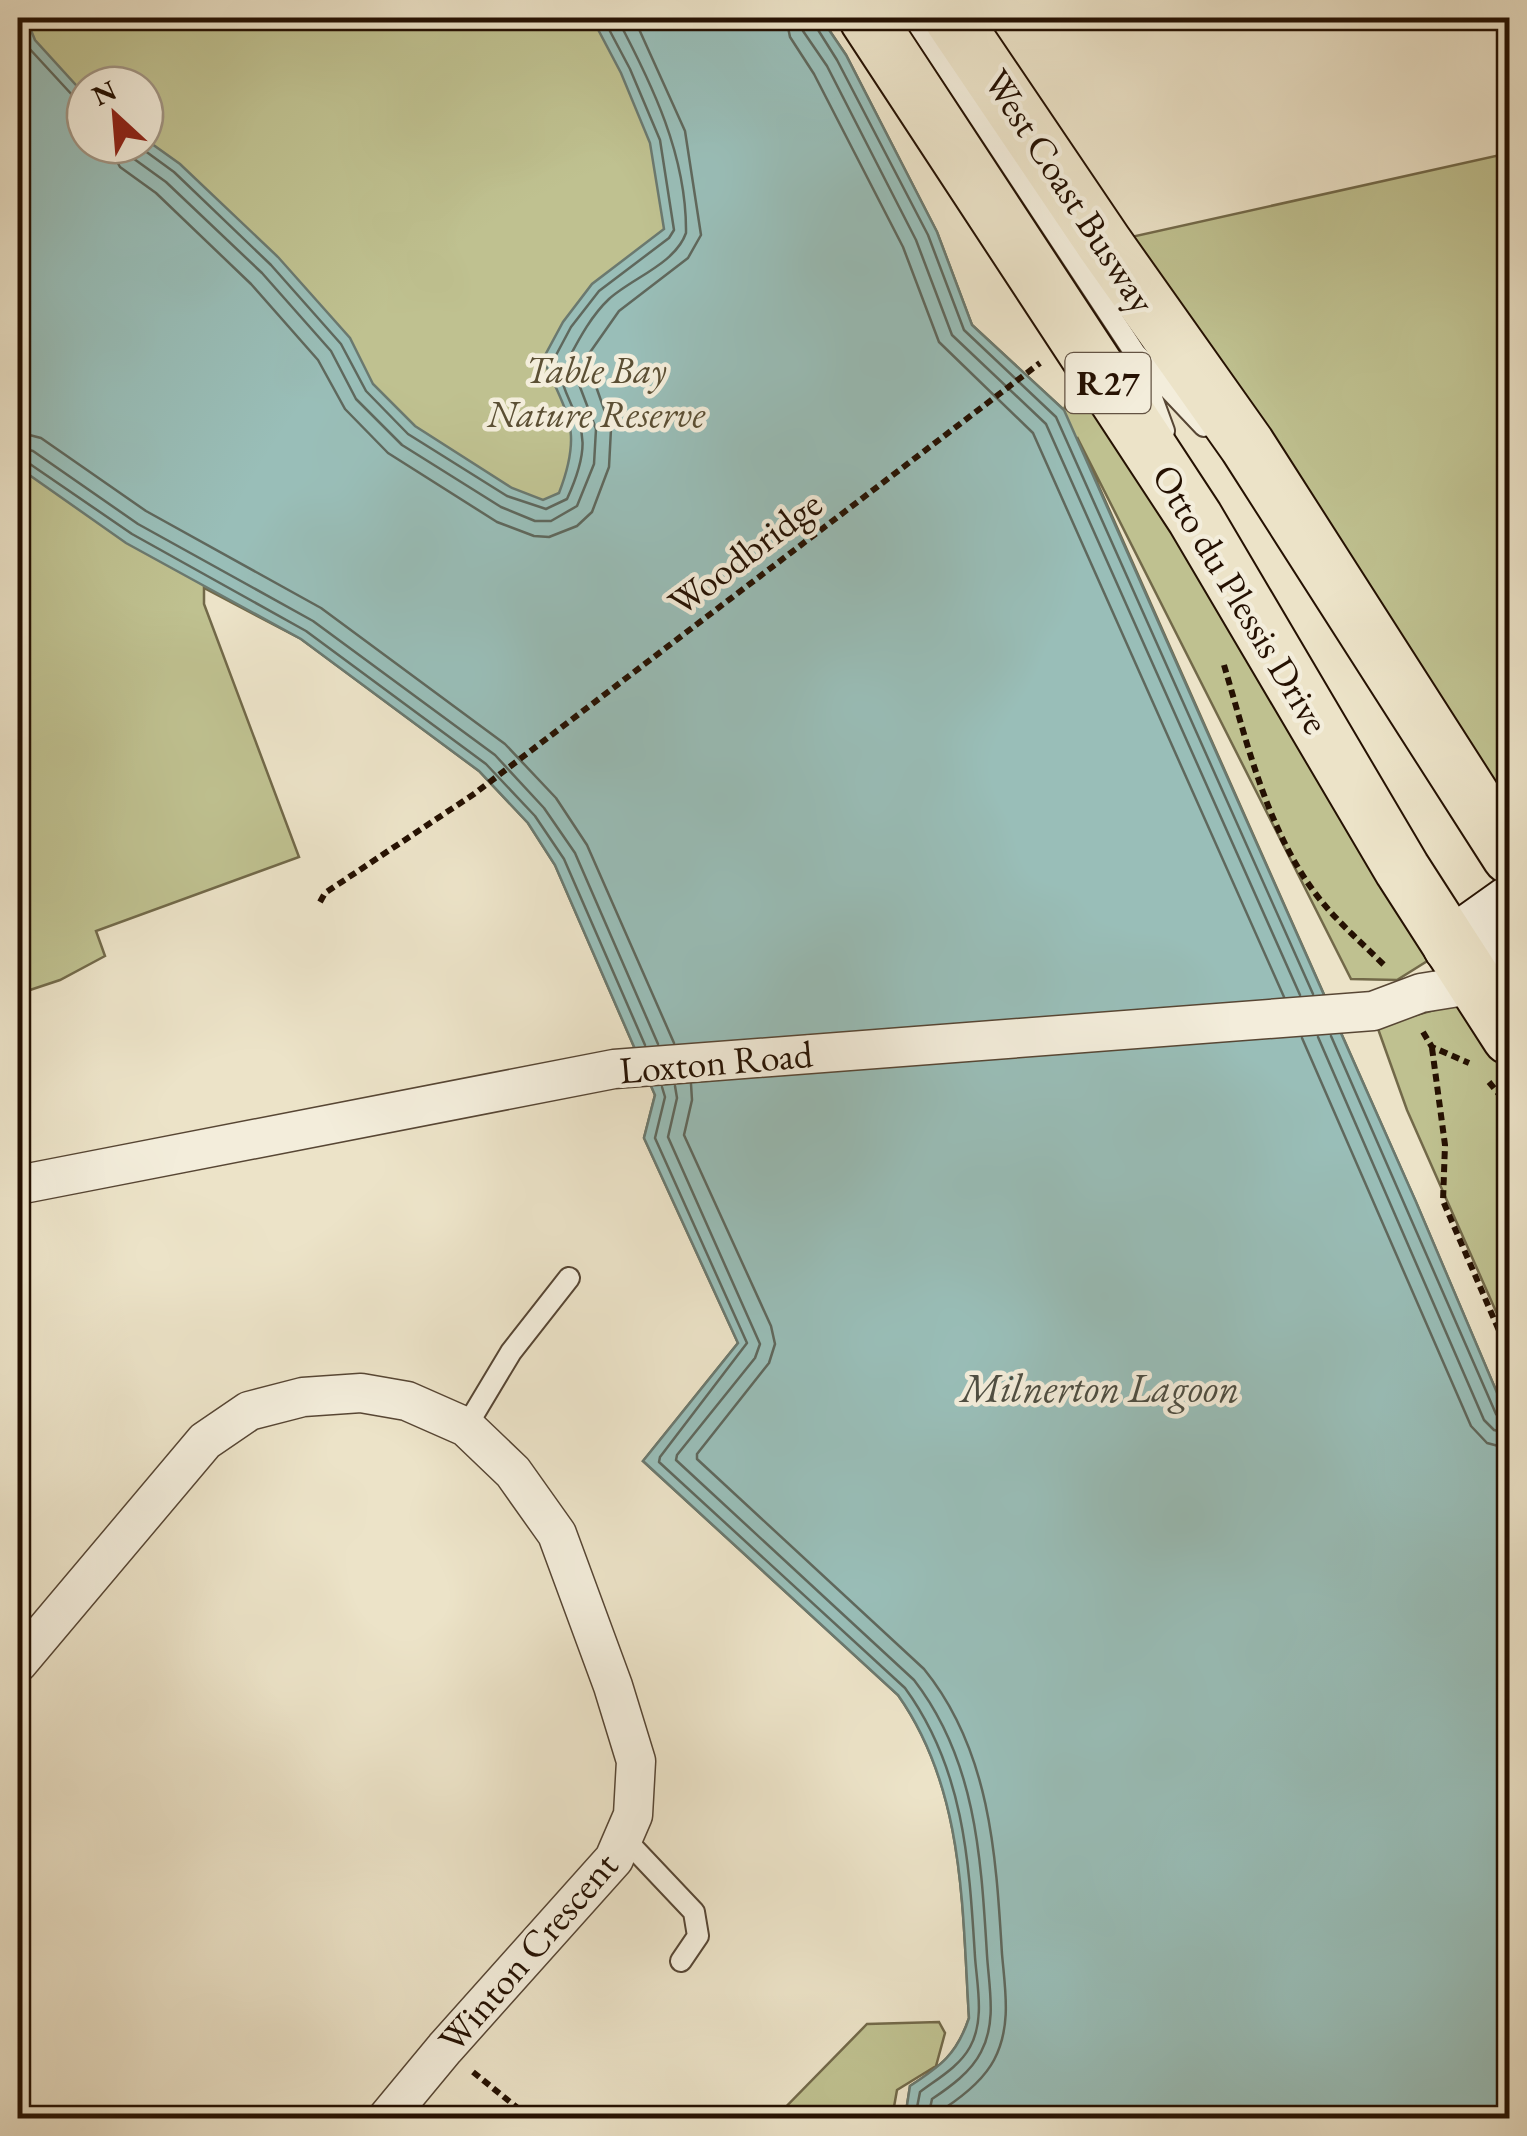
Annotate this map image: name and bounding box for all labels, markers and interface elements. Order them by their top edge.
street label: West Coast Busway [973,59,1168,322]
north arrow [65,65,165,165]
text: N [86,71,122,114]
park label: Table Bay Nature Reserve [486,345,706,438]
road number: R27 [1066,353,1150,413]
street label: Otto du Plessis Drive [1142,455,1341,742]
street label: Woodbridge [658,479,831,626]
street label: Loxton Road [617,1029,815,1094]
water label: Milnerton Lagoon [959,1362,1239,1414]
street label: Winton Crescent [427,1841,628,2062]

